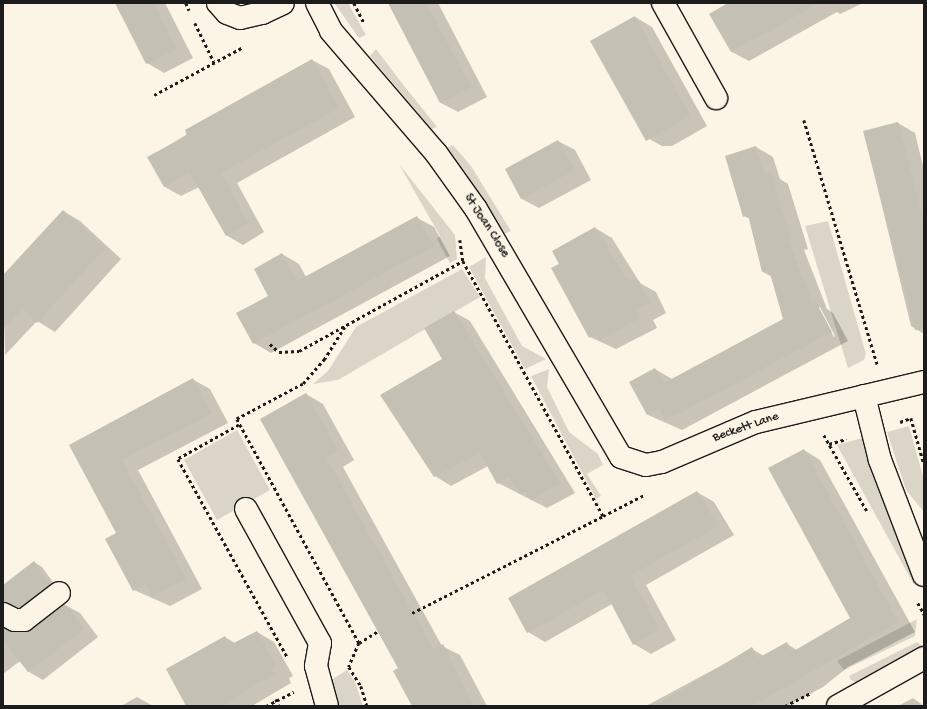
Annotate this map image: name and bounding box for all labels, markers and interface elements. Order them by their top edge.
street label: St Joan Close [460,191,512,261]
street label: Beckett Lane [711,409,781,447]

